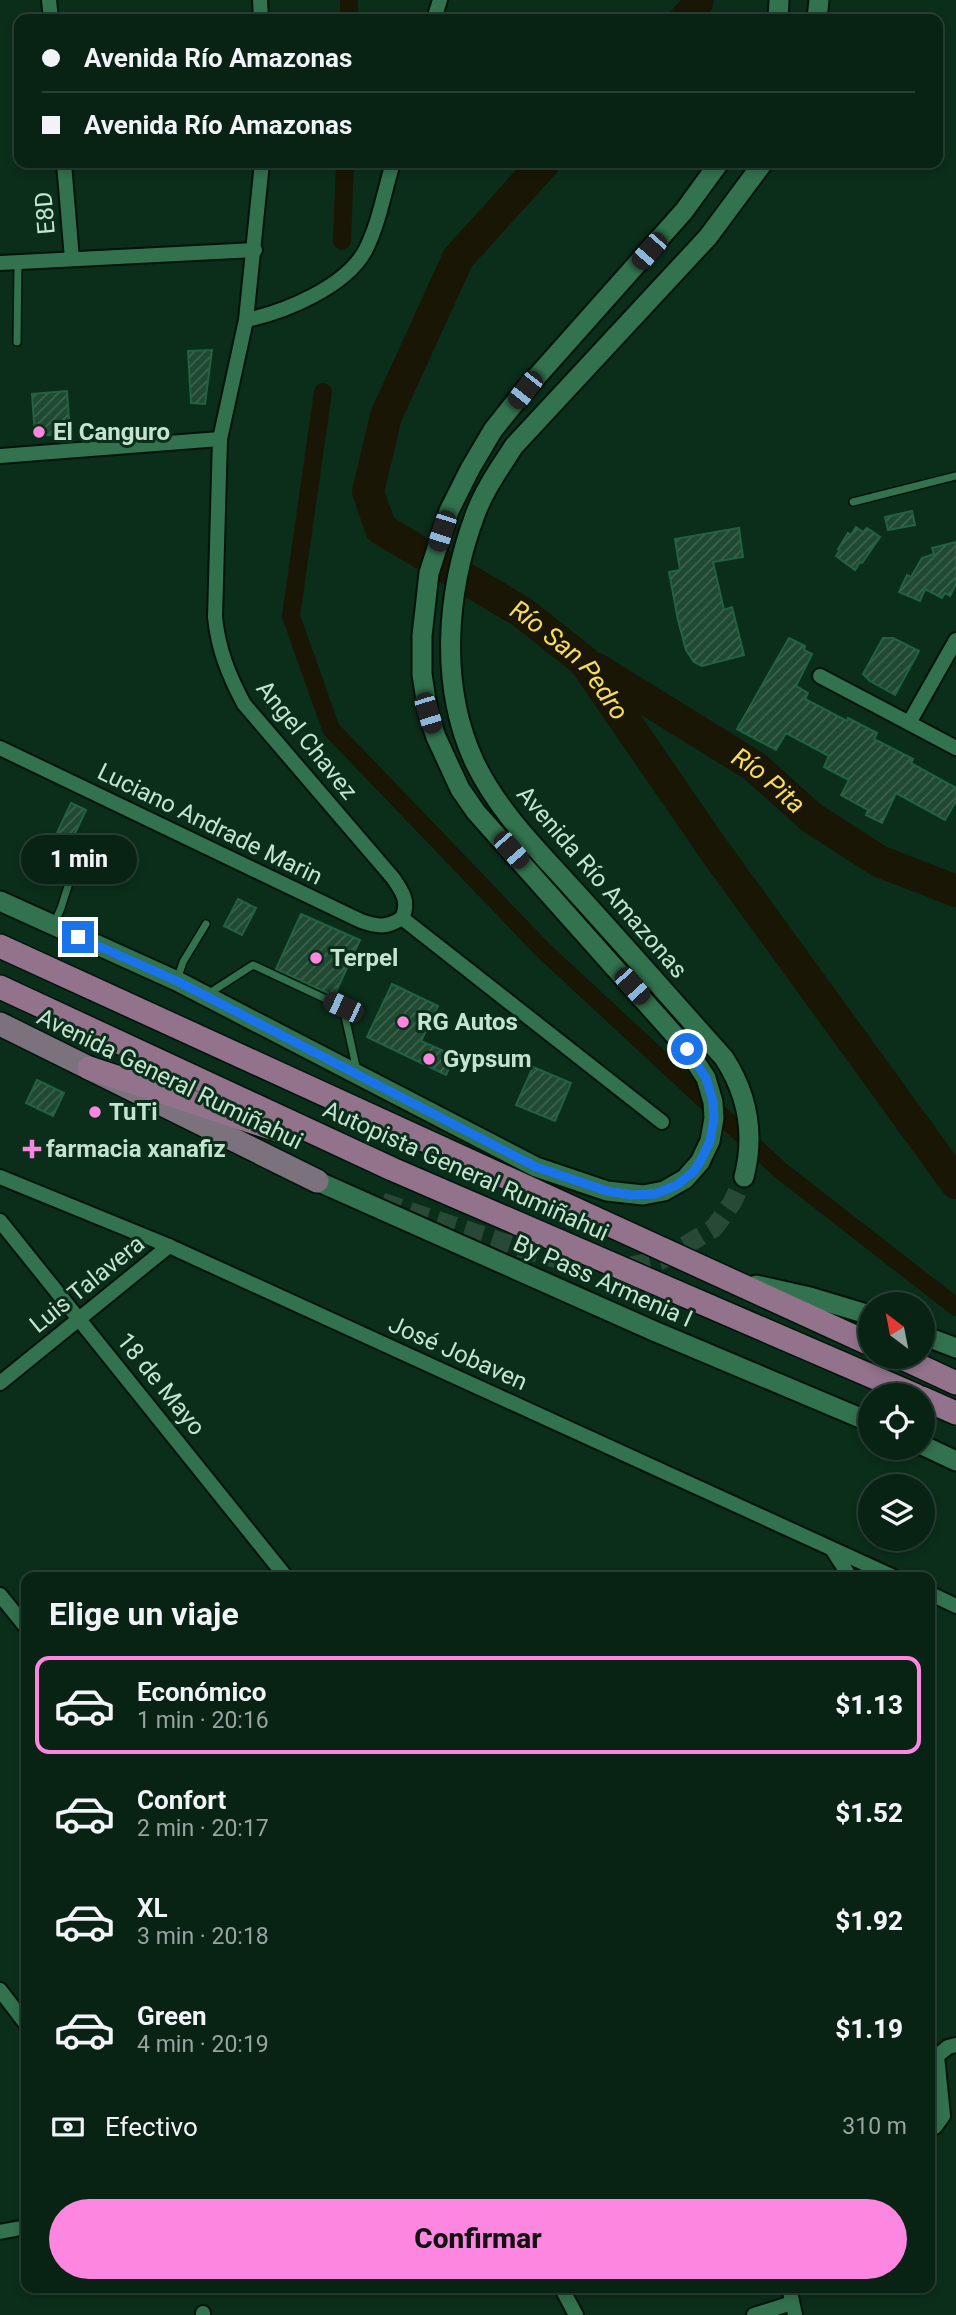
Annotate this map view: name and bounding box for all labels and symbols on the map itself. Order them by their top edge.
street label: E8D [29,190,61,236]
car [628,228,671,274]
car [504,367,547,413]
place label: El Canguro [53,418,170,446]
marker: El Canguro [31,424,47,440]
car [426,508,459,554]
water label: Río San Pedro [505,594,635,726]
street label: Angel Chavez [251,675,363,805]
car [412,690,445,736]
water label: Río Pita [727,741,811,820]
street label: Luciano Andrade Marin [93,757,327,891]
street label: Avenida Río Amazonas [511,780,693,984]
car [490,827,533,873]
callout: 1 min [20,836,136,884]
route end [62,921,94,953]
place label: Terpel [330,944,398,972]
marker: Terpel [308,950,324,966]
car [611,963,654,1009]
car [320,989,367,1025]
street label: Avenida General Rumiñahui [33,1002,307,1156]
place label: RG Autos [417,1008,518,1036]
marker: RG Autos [395,1014,411,1030]
route start [671,1033,703,1065]
place label: Gypsum [443,1045,532,1073]
marker: Gypsum [421,1051,437,1067]
street label: Autopista General Rumiñahui [319,1095,613,1247]
place label: TuTi [109,1098,158,1126]
marker: TuTi [87,1104,103,1120]
place label: farmacia xanafiz [46,1135,226,1163]
marker: farmacia xanafiz [24,1141,40,1157]
street label: Luis Talavera [24,1229,150,1339]
street label: By Pass Armenia I [509,1229,697,1333]
north arrow [858,1292,934,1368]
street label: José Jobaven [384,1310,532,1396]
street label: 18 de Mayo [111,1327,211,1441]

